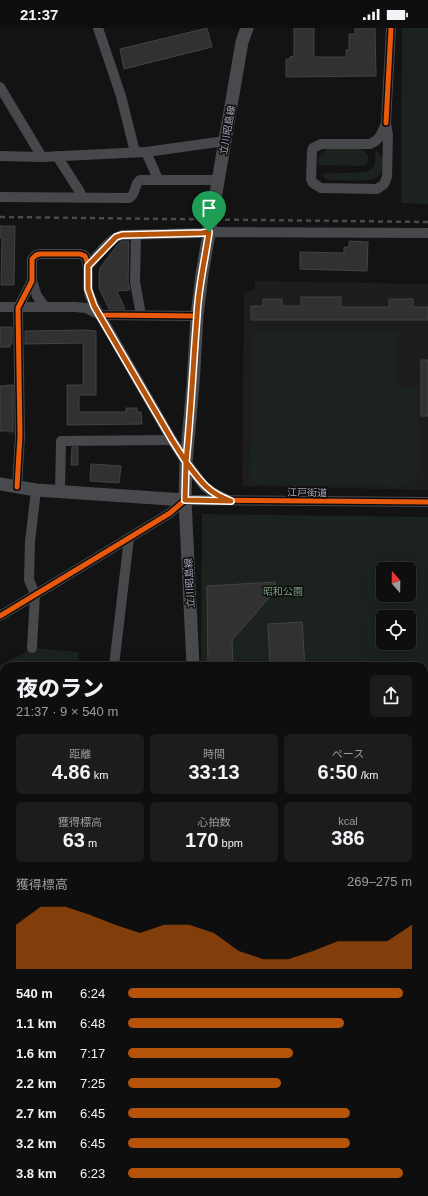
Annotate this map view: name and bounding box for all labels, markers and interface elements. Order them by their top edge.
text: 21:37 [20,6,58,23]
street label: 立川昭島線 [218,105,237,156]
pin [192,191,226,232]
icon: arrive [198,197,220,219]
street label: 江戸街道 [287,487,327,498]
street label: 立川昭島線 [183,558,196,608]
north arrow [376,562,416,602]
map controls [376,562,416,650]
park label: 昭和公園 [263,586,303,597]
button: locate [376,610,416,650]
button: share [370,675,412,717]
text: 夜のラン [16,676,104,701]
text: 21:37 · 9 × 540 m [16,704,118,719]
text: 距離 [69,748,91,760]
text: 時間 [203,748,225,760]
text: ペース [332,748,364,760]
text: 4.86 [52,761,91,783]
text: 33:13 [188,761,240,783]
text: 6:50 [318,761,358,783]
text: km [91,769,108,781]
text: /km [358,769,378,781]
text: kcal [338,815,358,827]
text: 獲得標高 [58,816,102,828]
text: 心拍数 [198,816,231,828]
text: 386 [331,827,365,849]
text: 63 [63,829,85,851]
text: 170 [185,829,218,851]
text: m [85,837,97,849]
text: bpm [218,837,243,849]
text: 269–275 m [347,874,412,889]
text: 獲得標高 [16,877,68,892]
text: 540 m [16,986,53,1001]
text: 6:24 [80,986,105,1001]
text: 1.1 km [16,1016,56,1031]
text: 6:48 [80,1016,105,1031]
text: 1.6 km [16,1046,56,1061]
text: 7:17 [80,1046,105,1061]
text: 2.2 km [16,1076,56,1091]
text: 7:25 [80,1076,105,1091]
text: 2.7 km [16,1106,56,1121]
text: 6:45 [80,1106,105,1121]
text: 3.2 km [16,1136,56,1151]
text: 6:45 [80,1136,105,1151]
text: 3.8 km [16,1166,56,1181]
text: 6:23 [80,1166,105,1181]

